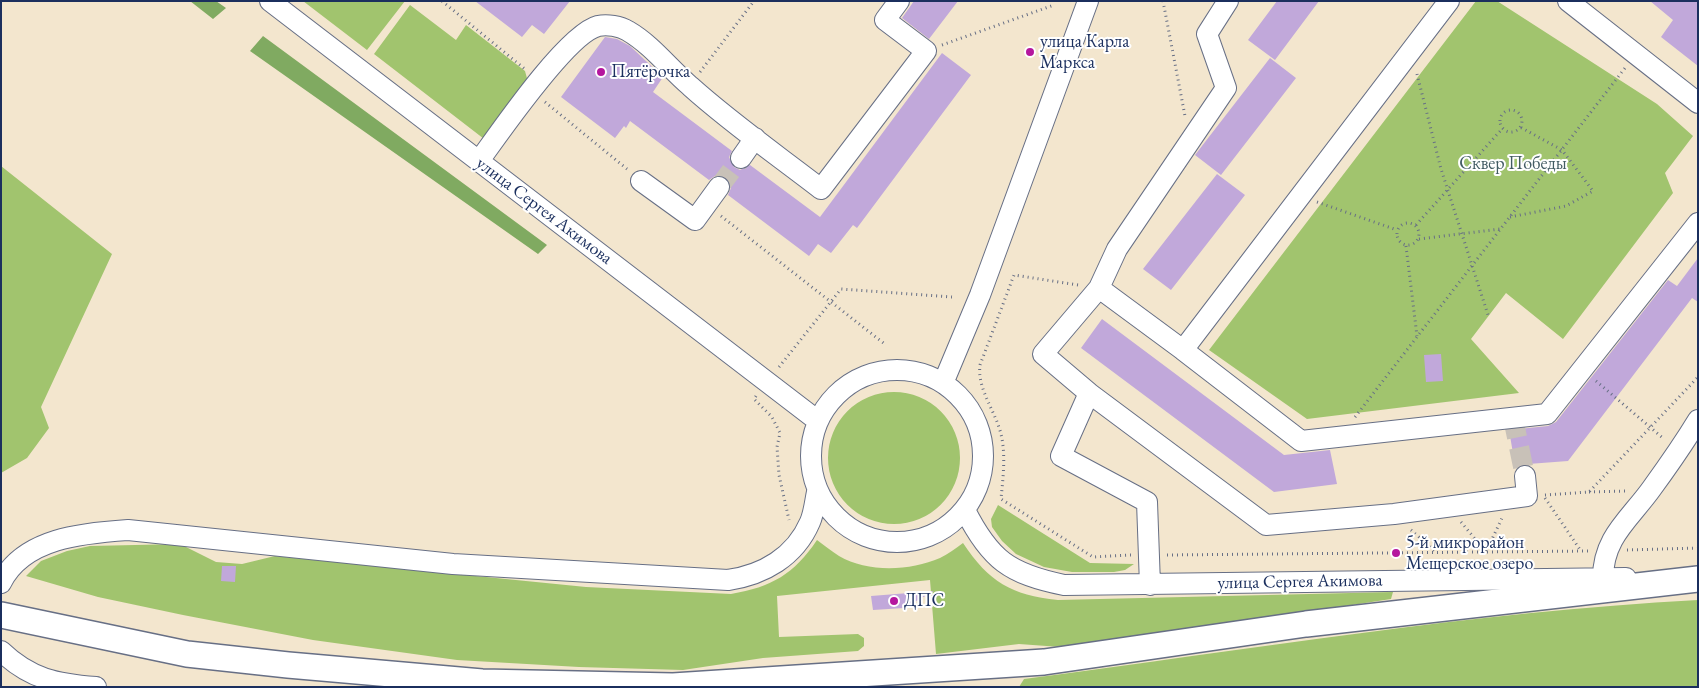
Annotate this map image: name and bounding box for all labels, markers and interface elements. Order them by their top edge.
place label: улица Карла Маркса [1040,31,1129,74]
marker: улица Карла Маркса [1024,46,1036,58]
place label: Пятёрочка [611,61,690,83]
marker: Пятёрочка [595,66,607,78]
street label: улица Сергея Акимова [471,153,617,269]
park label: Сквер Победы [1459,153,1567,175]
place label: 5-й микрорайон Мещерское озеро [1406,532,1533,574]
marker: 5-й микрорайон Мещерское озеро [1390,547,1402,559]
street label: улица Сергея Акимова [1217,570,1383,594]
place label: ДПС [904,590,944,612]
marker: ДПС [888,595,900,607]

